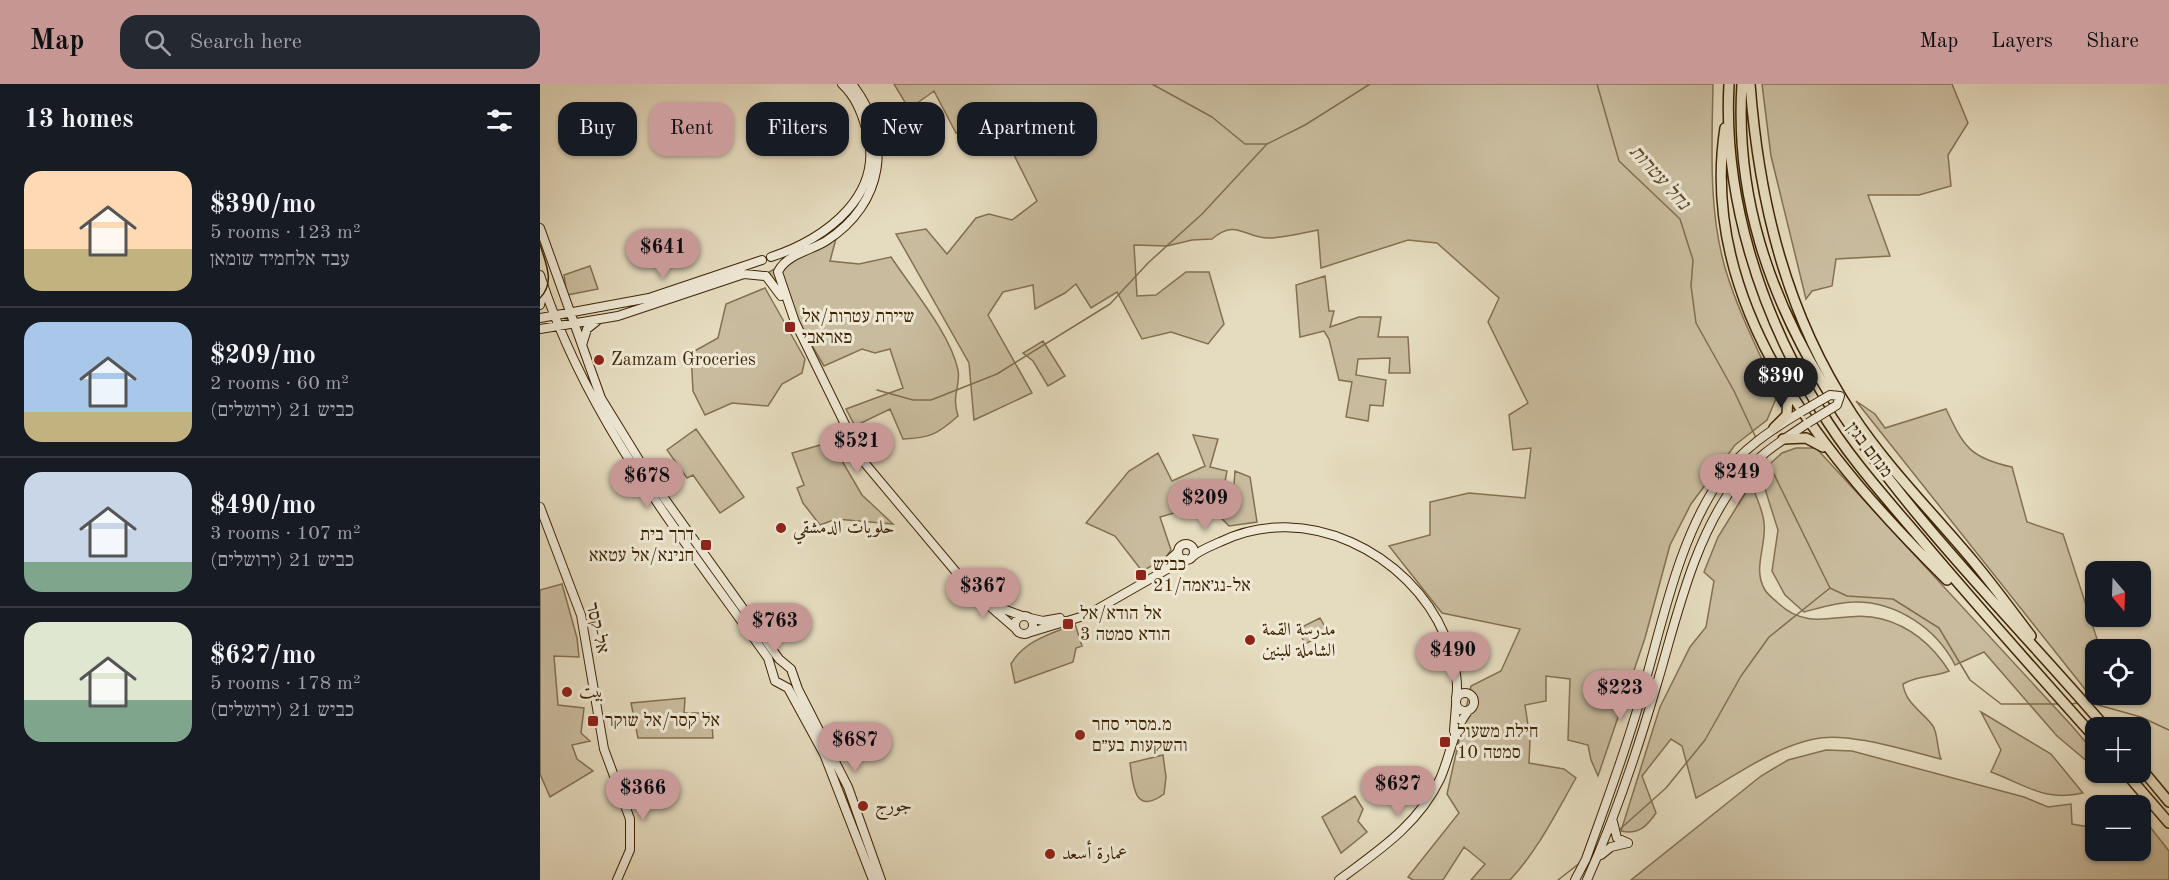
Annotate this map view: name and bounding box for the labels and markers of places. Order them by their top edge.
pin: $641 [627,229,699,280]
place label: שיירת עטרות/אל פאראבי [802,307,914,347]
marker: שיירת עטרות/אל פאראבי [783,320,797,334]
place label: Zamzam Groceries [611,351,756,369]
marker: Zamzam Groceries [592,353,606,367]
pin: $390 [1745,358,1817,409]
pin: $521 [821,423,893,474]
pin: $249 [1701,454,1773,505]
pin: $678 [611,458,683,509]
pin: $209 [1169,480,1241,531]
place label: حلويات الدمشقي [793,519,894,545]
marker: حلويات الدمشقي [774,521,788,535]
place label: דרך בית חנינא/אל עטאא [589,526,694,565]
marker: דרך בית חנינא/אל עטאא [699,538,713,552]
place label: כביש 21/אל-נג׳אמה [1153,556,1251,595]
pin: $367 [947,568,1019,619]
marker: כביש 21/אל-נג׳אמה [1134,568,1148,582]
pin: $763 [739,603,811,654]
place label: אל הודא/אל הודא סמטה 3 [1080,604,1171,644]
marker: אל הודא/אל הודא סמטה 3 [1061,617,1075,631]
place label: مدرسة القمة الشاملة للبنين [1262,621,1336,661]
pin: $490 [1417,632,1489,683]
marker: مدرسة القمة الشاملة للبنين [1243,633,1257,647]
pin: $223 [1584,670,1656,721]
place label: بيت [579,683,603,702]
marker: بيت [560,685,574,699]
place label: אל קסר/אל שוקר [605,711,720,730]
marker: אל קסר/אל שוקר [586,714,600,728]
place label: מ.מסרי סחר והשקעות בע״ם [1092,716,1188,755]
pin: $687 [819,722,891,773]
place label: חילת משעול סמטה 10 [1457,722,1539,762]
marker: מ.מסרי סחר והשקעות בע״ם [1073,728,1087,742]
marker: חילת משעול סמטה 10 [1438,735,1452,749]
pin: $627 [1362,766,1434,817]
pin: $366 [607,770,679,821]
place label: جورج [875,797,912,821]
marker: جورج [856,799,870,813]
place label: عمارة أسعد [1062,840,1127,864]
marker: عمارة أسعد [1043,847,1057,861]

